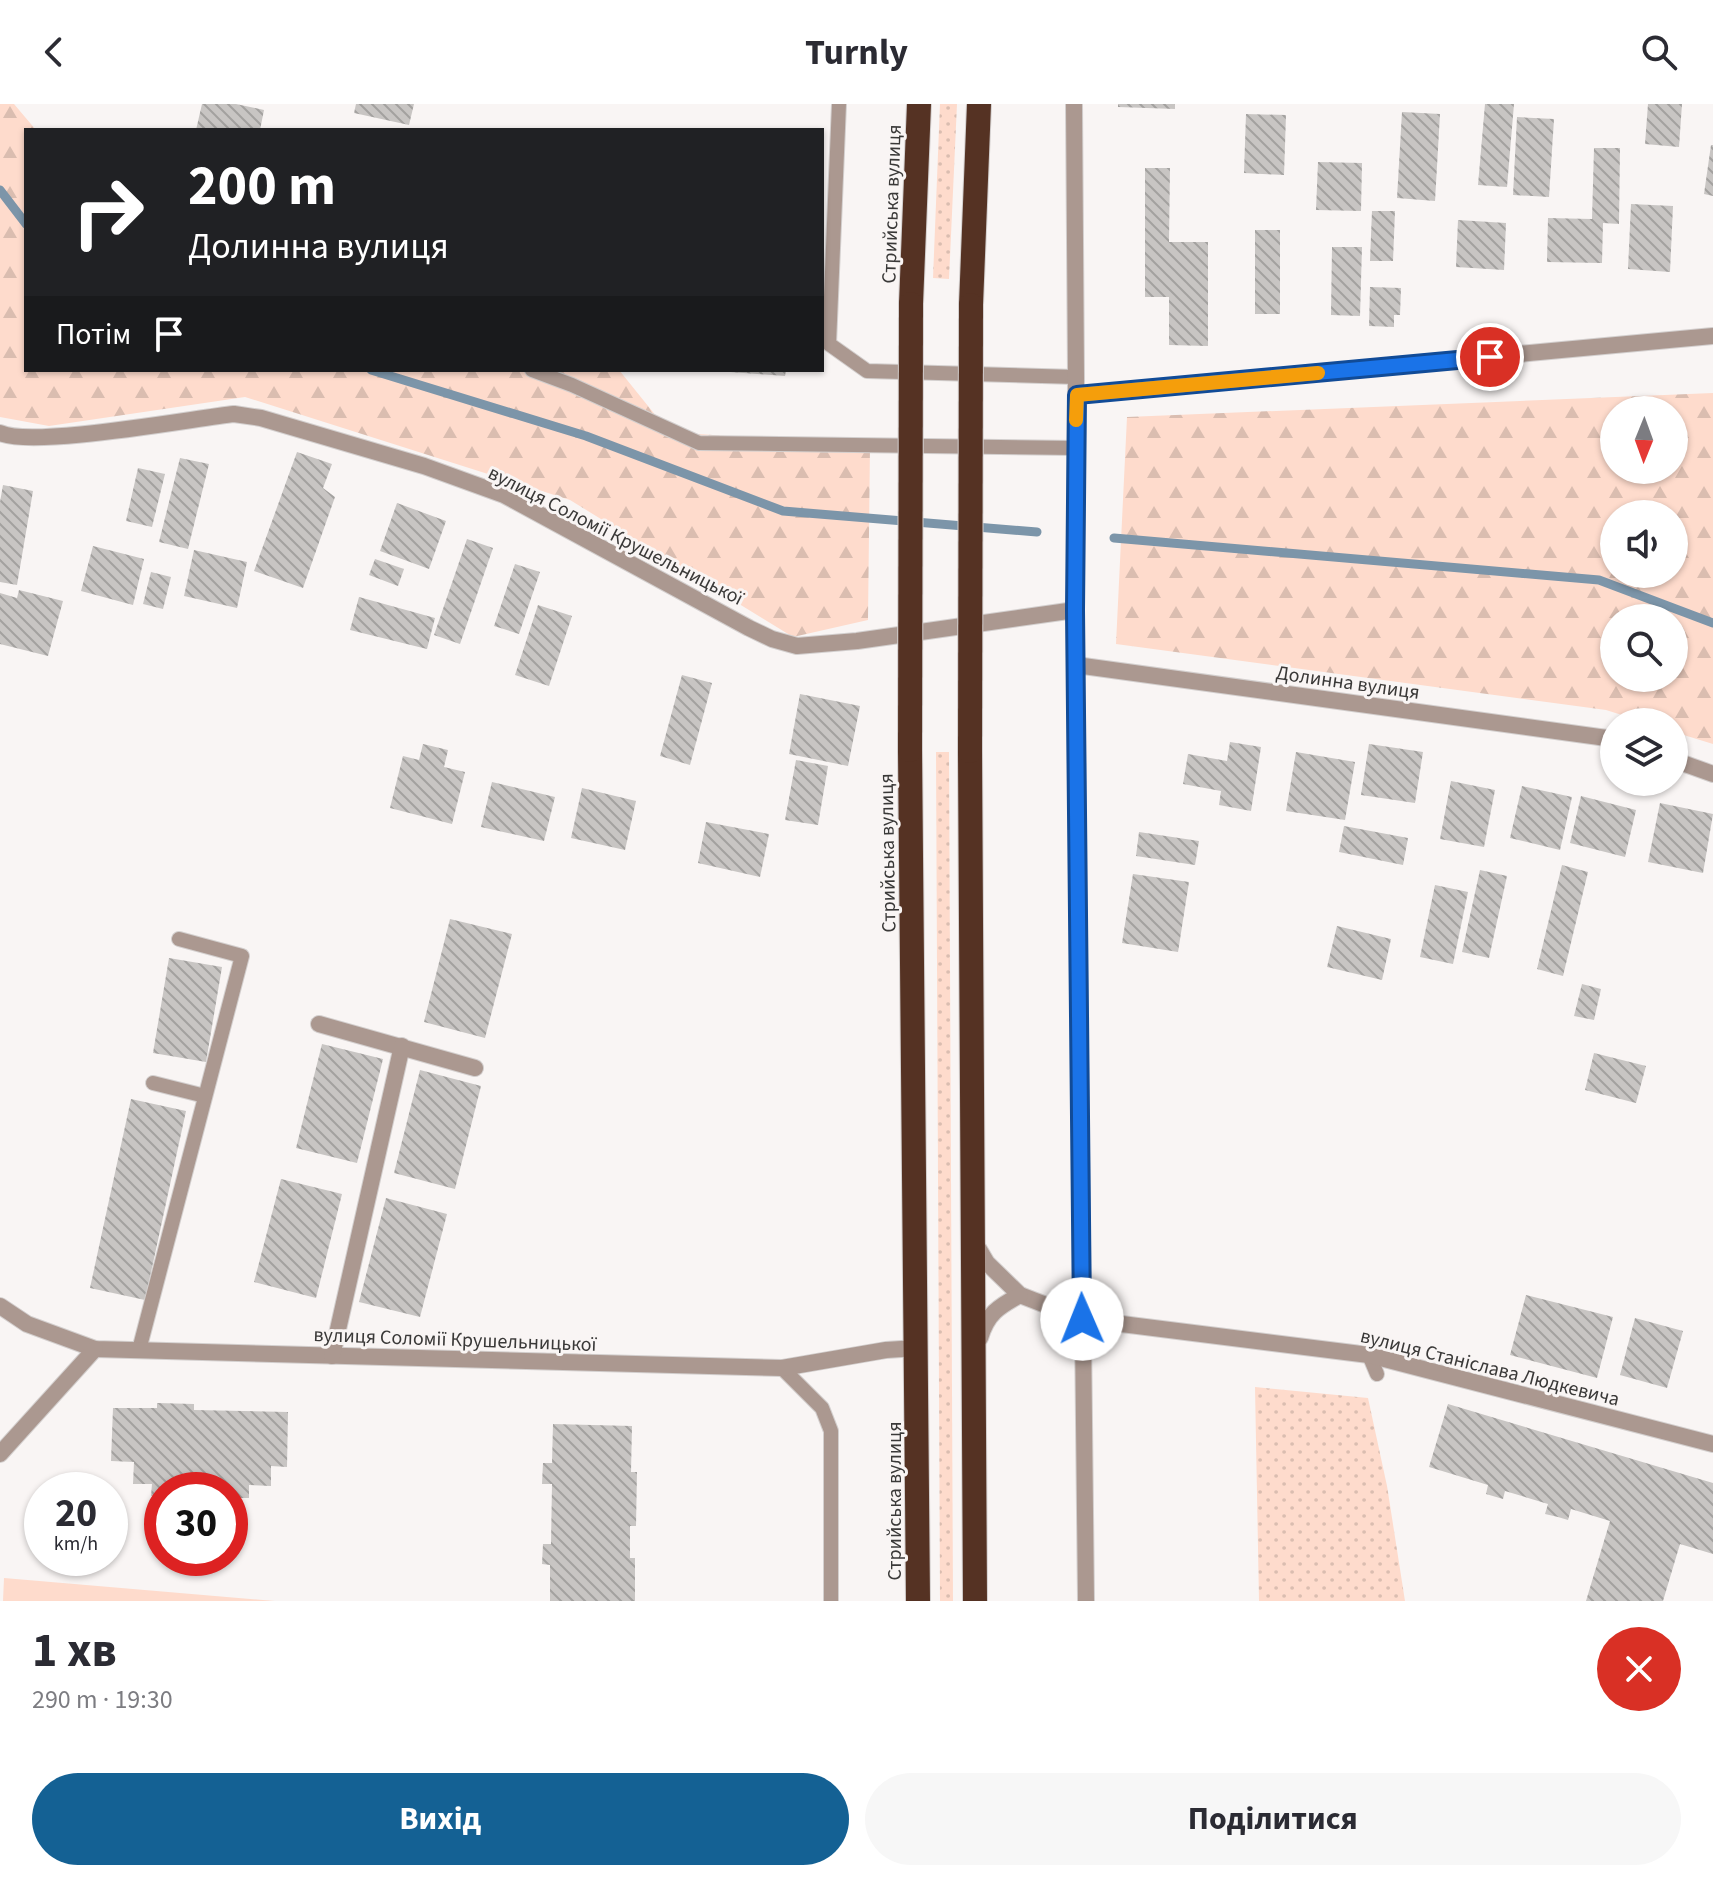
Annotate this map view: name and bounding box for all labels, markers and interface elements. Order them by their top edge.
text: Turnly [805,27,908,78]
icon: back [32,30,76,74]
icon: search [1637,30,1681,74]
street label: Стрийська вулиця [875,124,909,284]
text: 200 m [188,147,336,226]
icon: right [56,160,160,264]
text: Долинна вулиця [188,221,449,272]
icon: arrive [147,312,191,356]
text: Потім [56,313,131,356]
pin [1456,323,1524,391]
icon: arrive [1468,335,1512,379]
north arrow [1600,396,1688,484]
map controls [1600,396,1688,796]
street label: вулиця Соломії Крушельницької [483,459,749,613]
button: sound [1600,500,1688,588]
button: search [1600,604,1688,692]
street label: Долинна вулиця [1274,659,1422,707]
button: layers [1600,708,1688,796]
street label: Стрийська вулиця [873,773,903,933]
position arrow [1040,1277,1124,1361]
street label: вулиця Соломії Крушельницької [313,1321,598,1359]
street label: вулиця Станіслава Людкевича [1357,1322,1622,1414]
street label: Стрийська вулиця [881,1421,909,1581]
speed limit sign: 30 [144,1472,248,1576]
text: 20 [55,1485,97,1542]
text: km/h [54,1530,98,1558]
text: 1 хв [32,1617,117,1685]
button: close [1597,1627,1681,1711]
text: 290 m · 19:30 [32,1681,173,1718]
button: Вихід [32,1773,849,1865]
button: Поділитися [865,1773,1681,1865]

